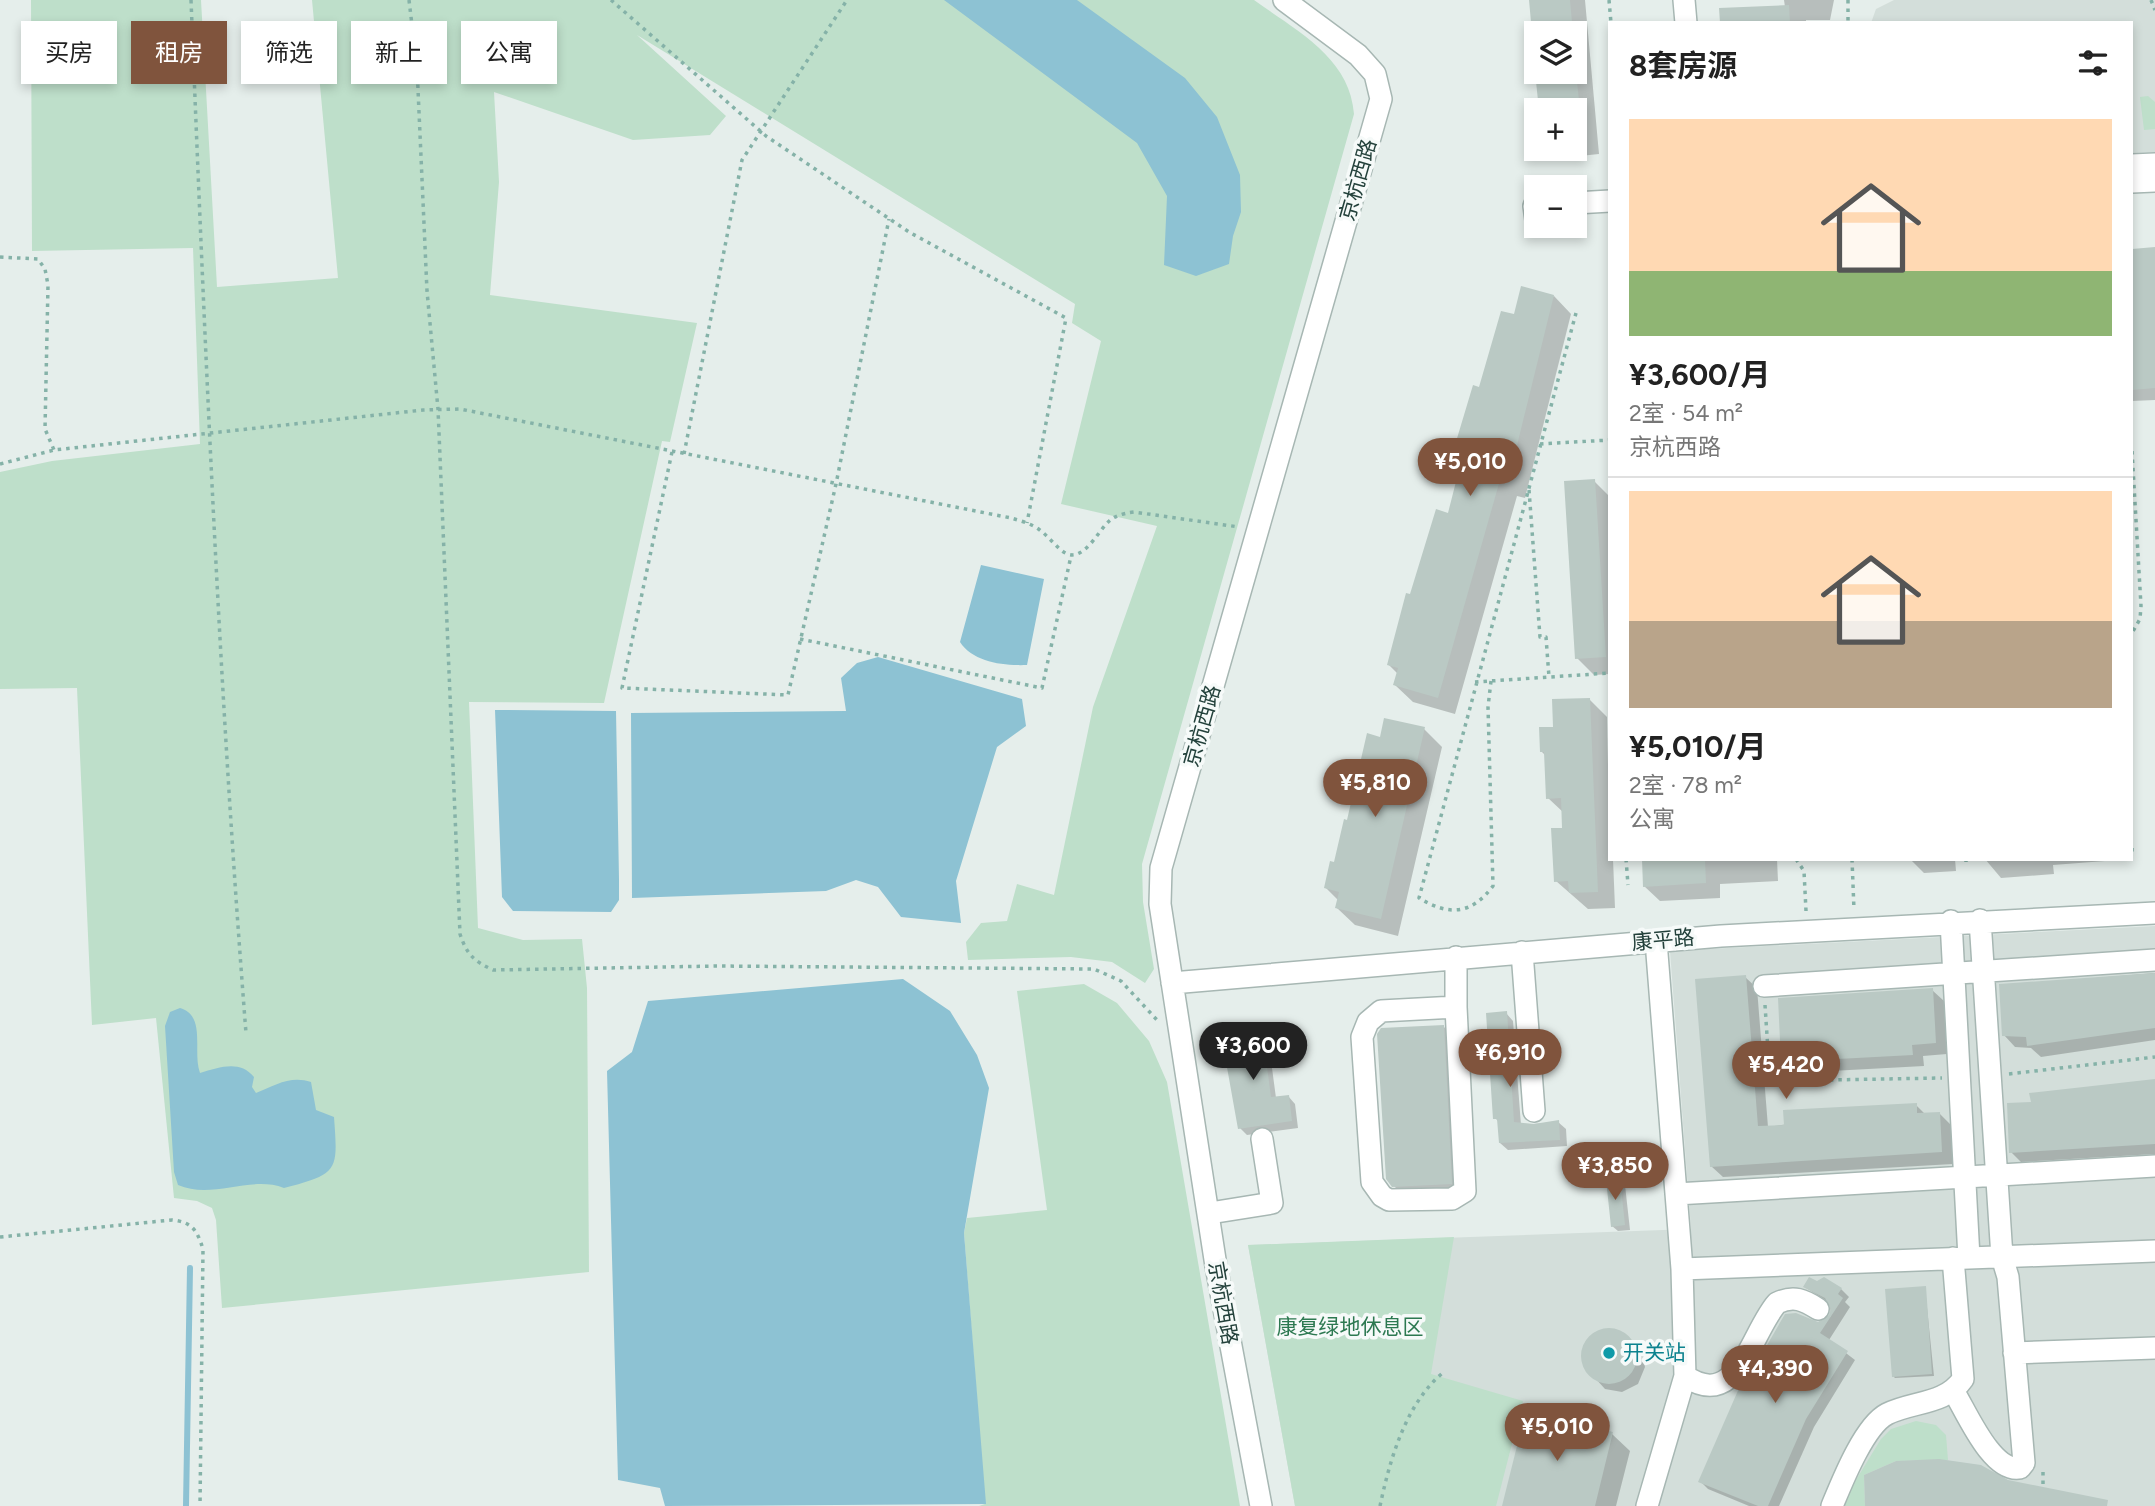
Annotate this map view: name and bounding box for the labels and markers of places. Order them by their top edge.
pin: ¥5,010 [1413,438,1527,498]
pin: ¥5,810 [1318,760,1432,819]
pin: ¥3,600 [1196,1023,1310,1082]
pin: ¥6,910 [1453,1030,1567,1089]
pin: ¥5,420 [1729,1042,1843,1101]
pin: ¥3,850 [1558,1142,1672,1202]
place label: 开关站 [1623,1340,1686,1365]
marker: 开关站 [1601,1345,1617,1361]
pin: ¥4,390 [1718,1346,1832,1405]
pin: ¥5,010 [1500,1404,1614,1463]

